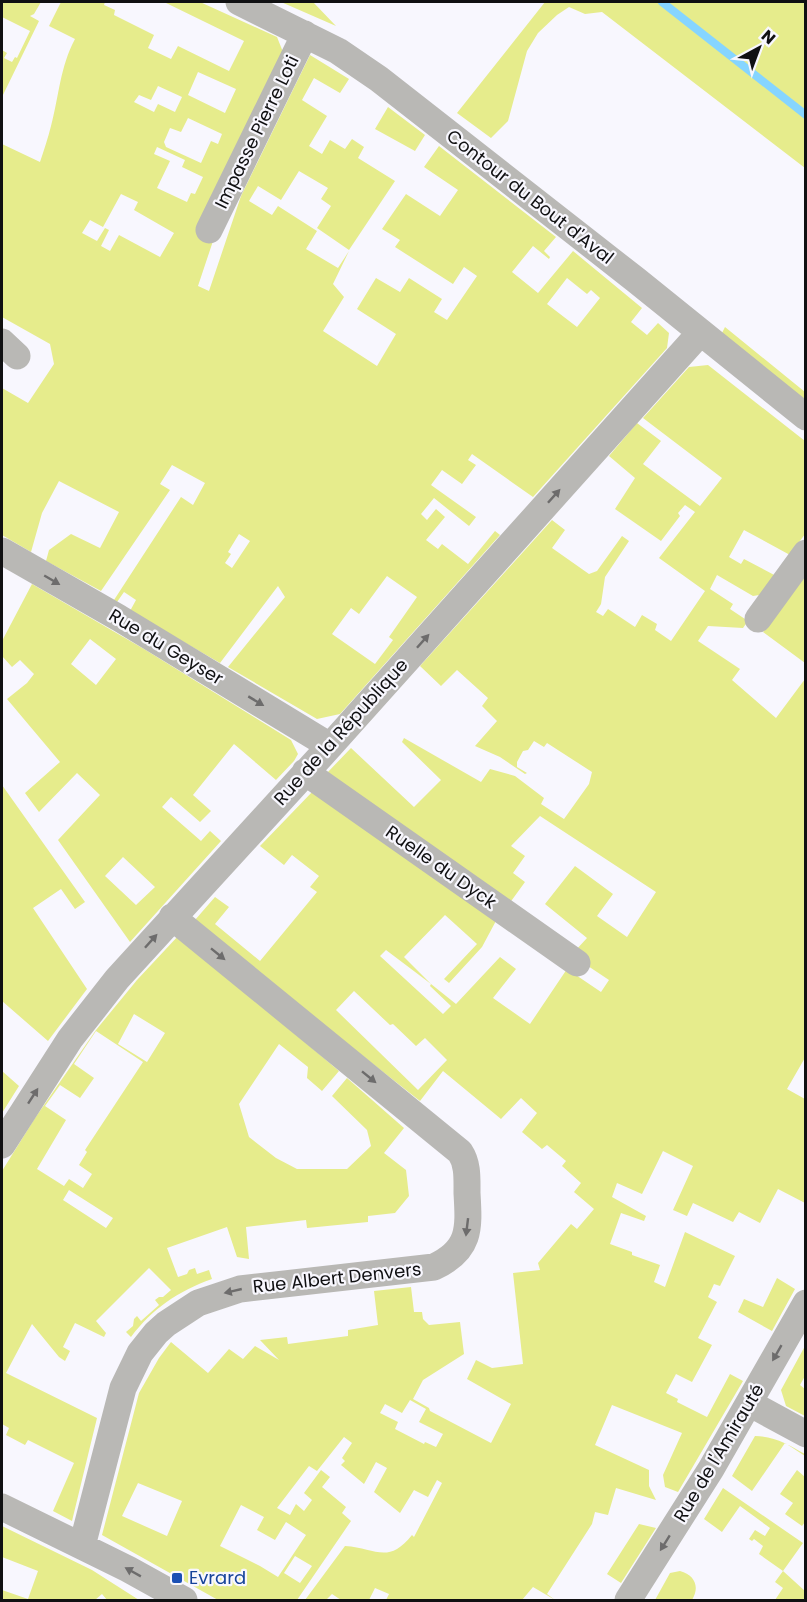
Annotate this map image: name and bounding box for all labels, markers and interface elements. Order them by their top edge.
north arrow [729,18,789,78]
text: N [756,24,781,50]
street label: Impasse Pierre Loti [209,51,305,213]
street label: Contour du Bout d'Aval [442,123,619,270]
one-way arrow [547,489,560,504]
one-way arrow [44,575,60,586]
street label: Rue du Geyser [104,603,228,691]
one-way arrow [416,634,429,649]
street label: Rue de la République [268,653,413,810]
one-way arrow [248,696,264,707]
street label: Ruelle du Dyck [381,819,502,915]
one-way arrow [144,933,158,948]
one-way arrow [210,947,226,960]
one-way arrow [361,1070,377,1083]
one-way arrow [27,1088,38,1104]
one-way arrow [462,1218,472,1237]
street label: Rue Albert Denvers [252,1256,422,1299]
one-way arrow [223,1287,242,1296]
one-way arrow [772,1345,782,1362]
street label: Rue de l'Amirauté [667,1379,770,1527]
one-way arrow [659,1535,670,1552]
place label: Evrard [189,1565,246,1590]
one-way arrow [124,1567,141,1577]
marker: Evrard [170,1571,184,1585]

